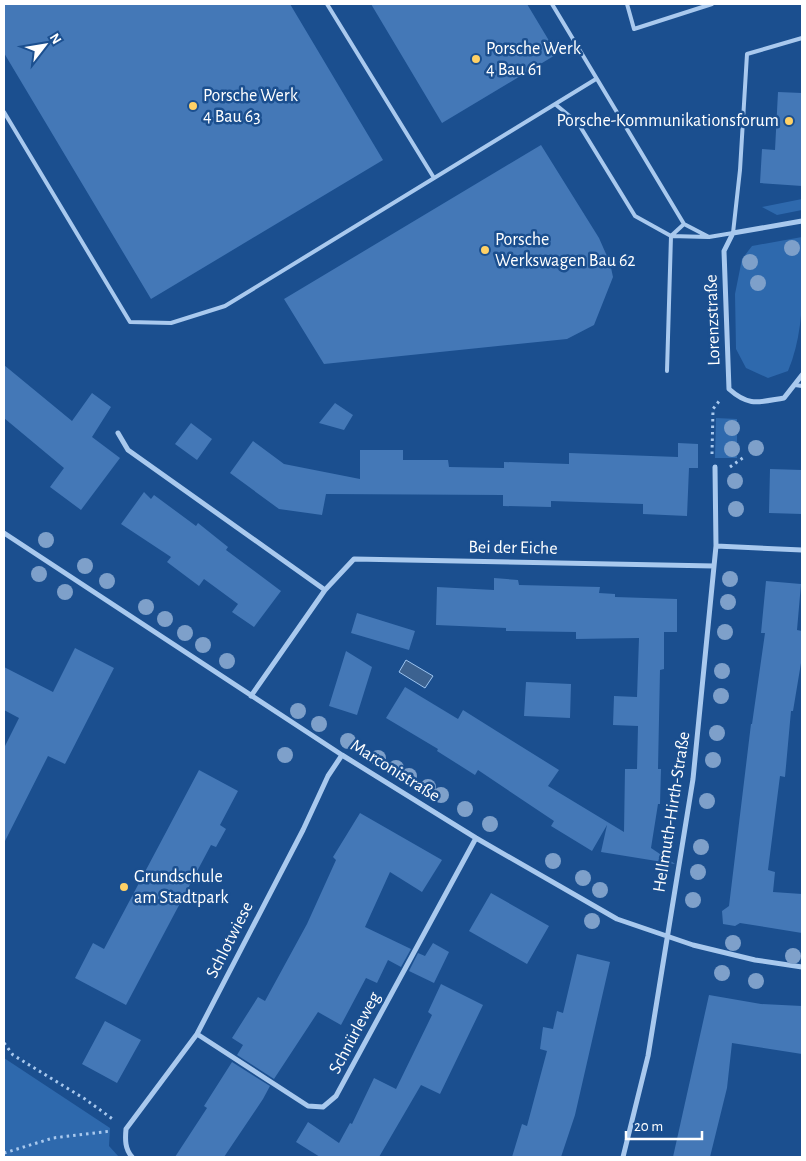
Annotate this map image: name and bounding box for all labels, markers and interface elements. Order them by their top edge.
north arrow [20,20,70,70]
text: N [47,31,64,47]
place label: Porsche Werk 4 Bau 61 [486,40,582,79]
marker: Porsche Werk 4 Bau 61 [470,53,482,65]
place label: Porsche Werk 4 Bau 63 [203,87,299,126]
marker: Porsche Werk 4 Bau 63 [187,100,199,112]
place label: Porsche-Kommunikationsforum [556,112,779,130]
marker: Porsche-Kommunikationsforum [783,115,795,127]
place label: Porsche Werkswagen Bau 62 [495,231,636,270]
marker: Porsche Werkswagen Bau 62 [479,244,491,256]
street label: Lorenzstraße [702,274,724,366]
street label: Bei der Eiche [468,538,558,558]
street label: Hellmuth-Hirth-Straße [650,730,694,894]
street label: Marconistraße [347,736,443,806]
place label: Grundschule am Stadtpark [134,868,229,907]
marker: Grundschule am Stadtpark [118,881,130,893]
street label: Schlotwiese [203,899,257,981]
street label: Schnürleweg [326,989,384,1077]
scale bar [626,1108,702,1140]
text: 20 m [634,1119,663,1134]

